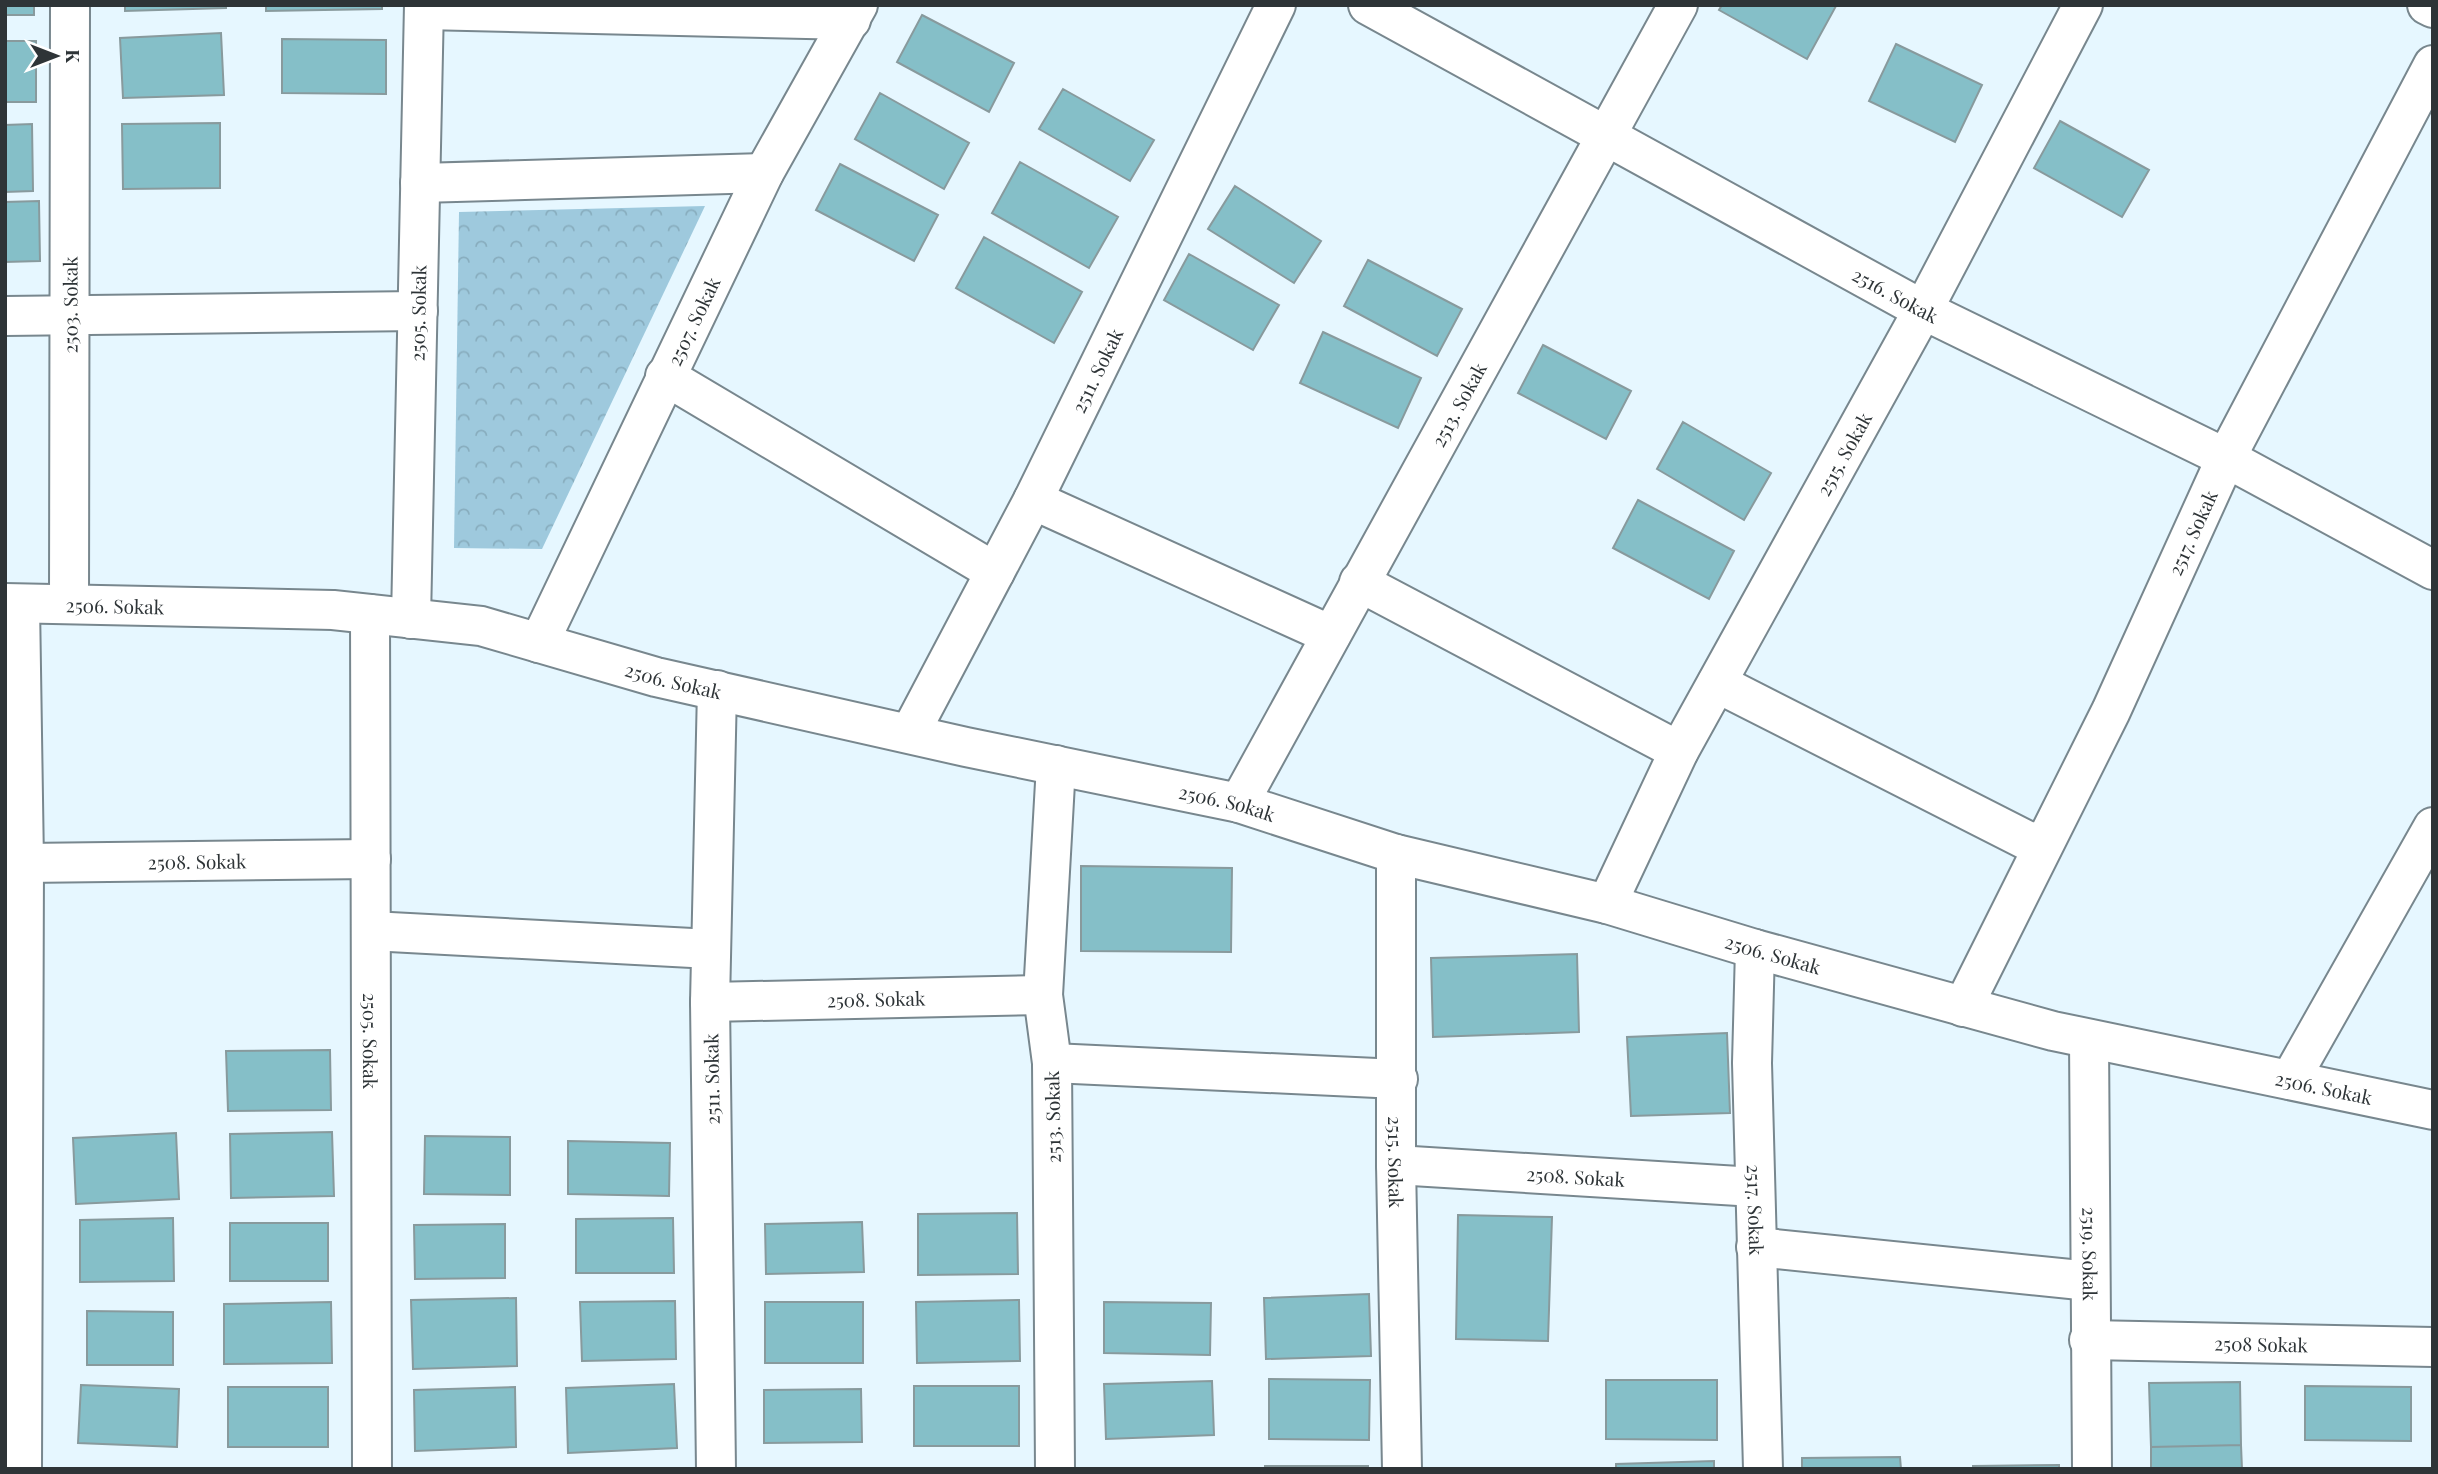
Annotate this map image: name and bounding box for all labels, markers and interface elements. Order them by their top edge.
north arrow [21,21,91,91]
text: K [61,49,87,63]
street label: 2503. Sokak [56,256,83,354]
street label: 2516. Sokak [1848,261,1943,329]
street label: 2505. Sokak [403,264,432,362]
street label: 2507. Sokak [661,272,726,370]
street label: 2511. Sokak [1065,323,1129,417]
street label: 2513. Sokak [1425,357,1492,451]
street label: 2515. Sokak [1810,407,1877,500]
street label: 2517. Sokak [2161,485,2223,579]
street label: 2506. Sokak [65,591,165,619]
street label: 2506. Sokak [622,656,725,705]
street label: 2506. Sokak [1177,778,1279,827]
street label: 2508. Sokak [148,847,247,875]
street label: 2506. Sokak [1722,928,1824,980]
street label: 2508. Sokak [826,984,926,1013]
street label: 2505. Sokak [358,993,384,1090]
street label: 2511. Sokak [697,1033,725,1125]
street label: 2506. Sokak [2273,1065,2375,1110]
street label: 2513. Sokak [1038,1070,1066,1163]
street label: 2515. Sokak [1383,1116,1410,1209]
street label: 2508. Sokak [1526,1160,1626,1192]
street label: 2517. Sokak [1742,1164,1770,1256]
street label: 2519. Sokak [2077,1207,2104,1302]
street label: 2508 Sokak [2214,1330,2309,1357]

